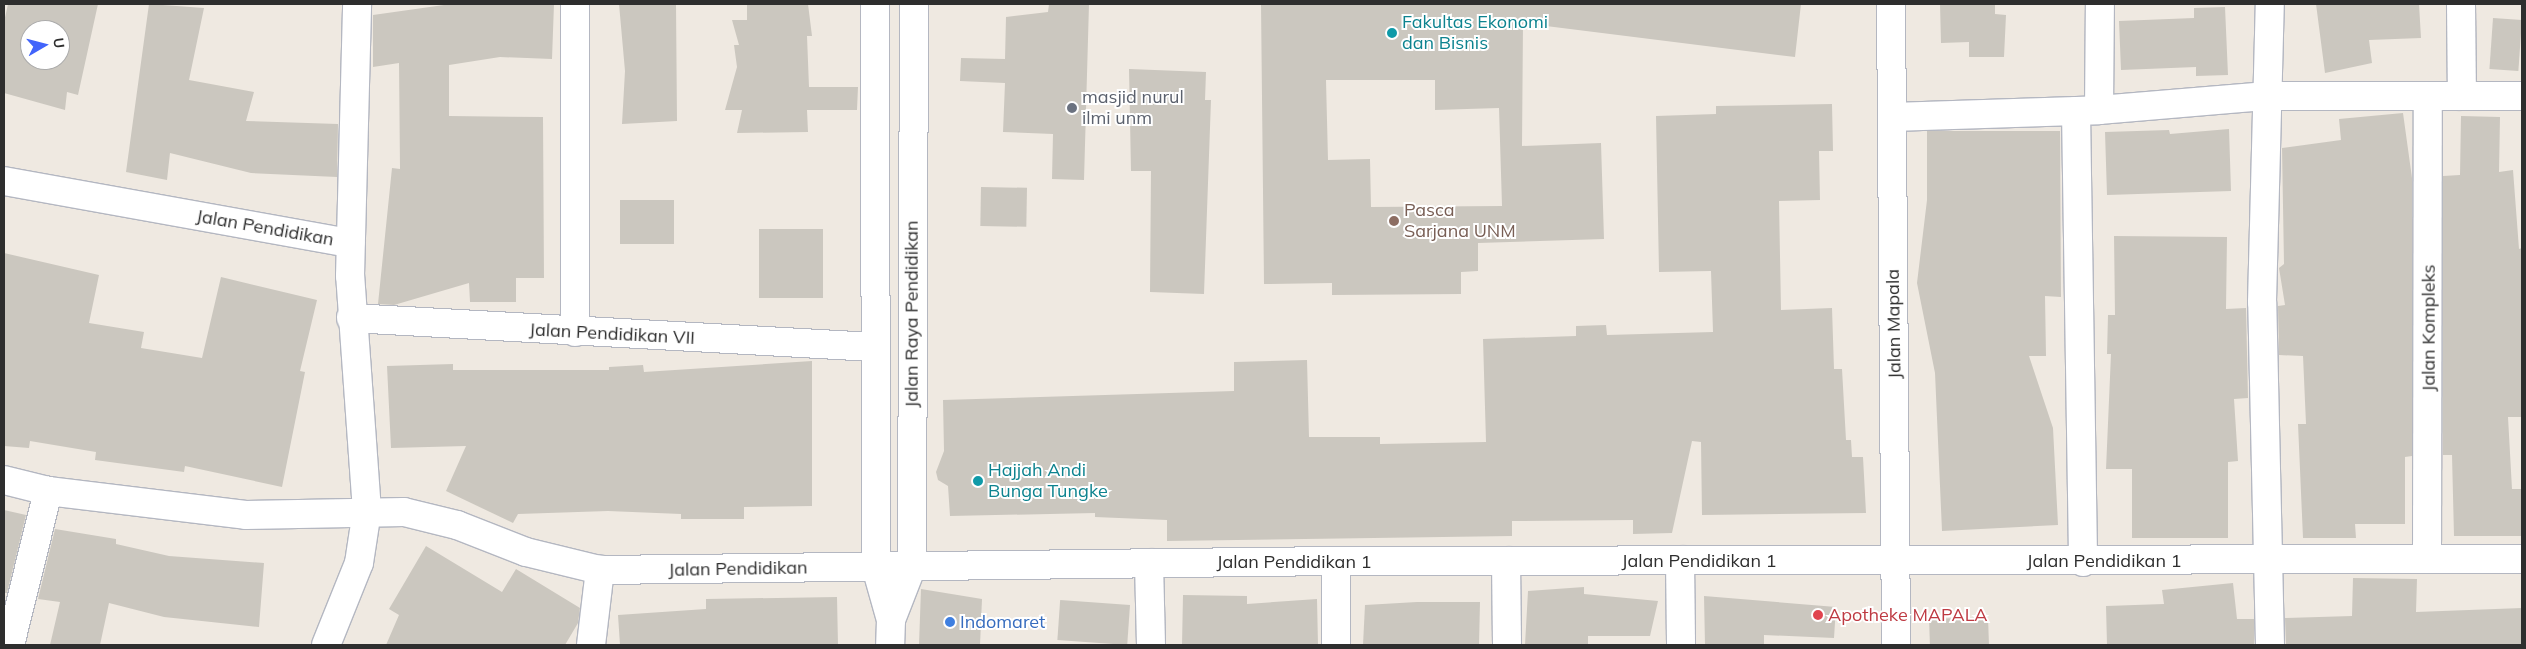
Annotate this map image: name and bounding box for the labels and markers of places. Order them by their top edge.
place label: Fakultas Ekonomi dan Bisnis [1402,12,1548,54]
marker: Fakultas Ekonomi dan Bisnis [1386,27,1398,39]
place label: masjid nurul ilmi unm [1082,87,1184,130]
marker: masjid nurul ilmi unm [1066,102,1078,114]
place label: Pasca Sarjana UNM [1404,200,1516,242]
marker: Pasca Sarjana UNM [1388,215,1400,227]
place label: Hajjah Andi Bunga Tungke [988,460,1108,502]
marker: Hajjah Andi Bunga Tungke [972,475,984,487]
place label: Apotheke MAPALA [1828,604,1987,626]
marker: Apotheke MAPALA [1812,609,1824,621]
place label: Indomaret [960,611,1045,633]
marker: Indomaret [944,616,956,628]

